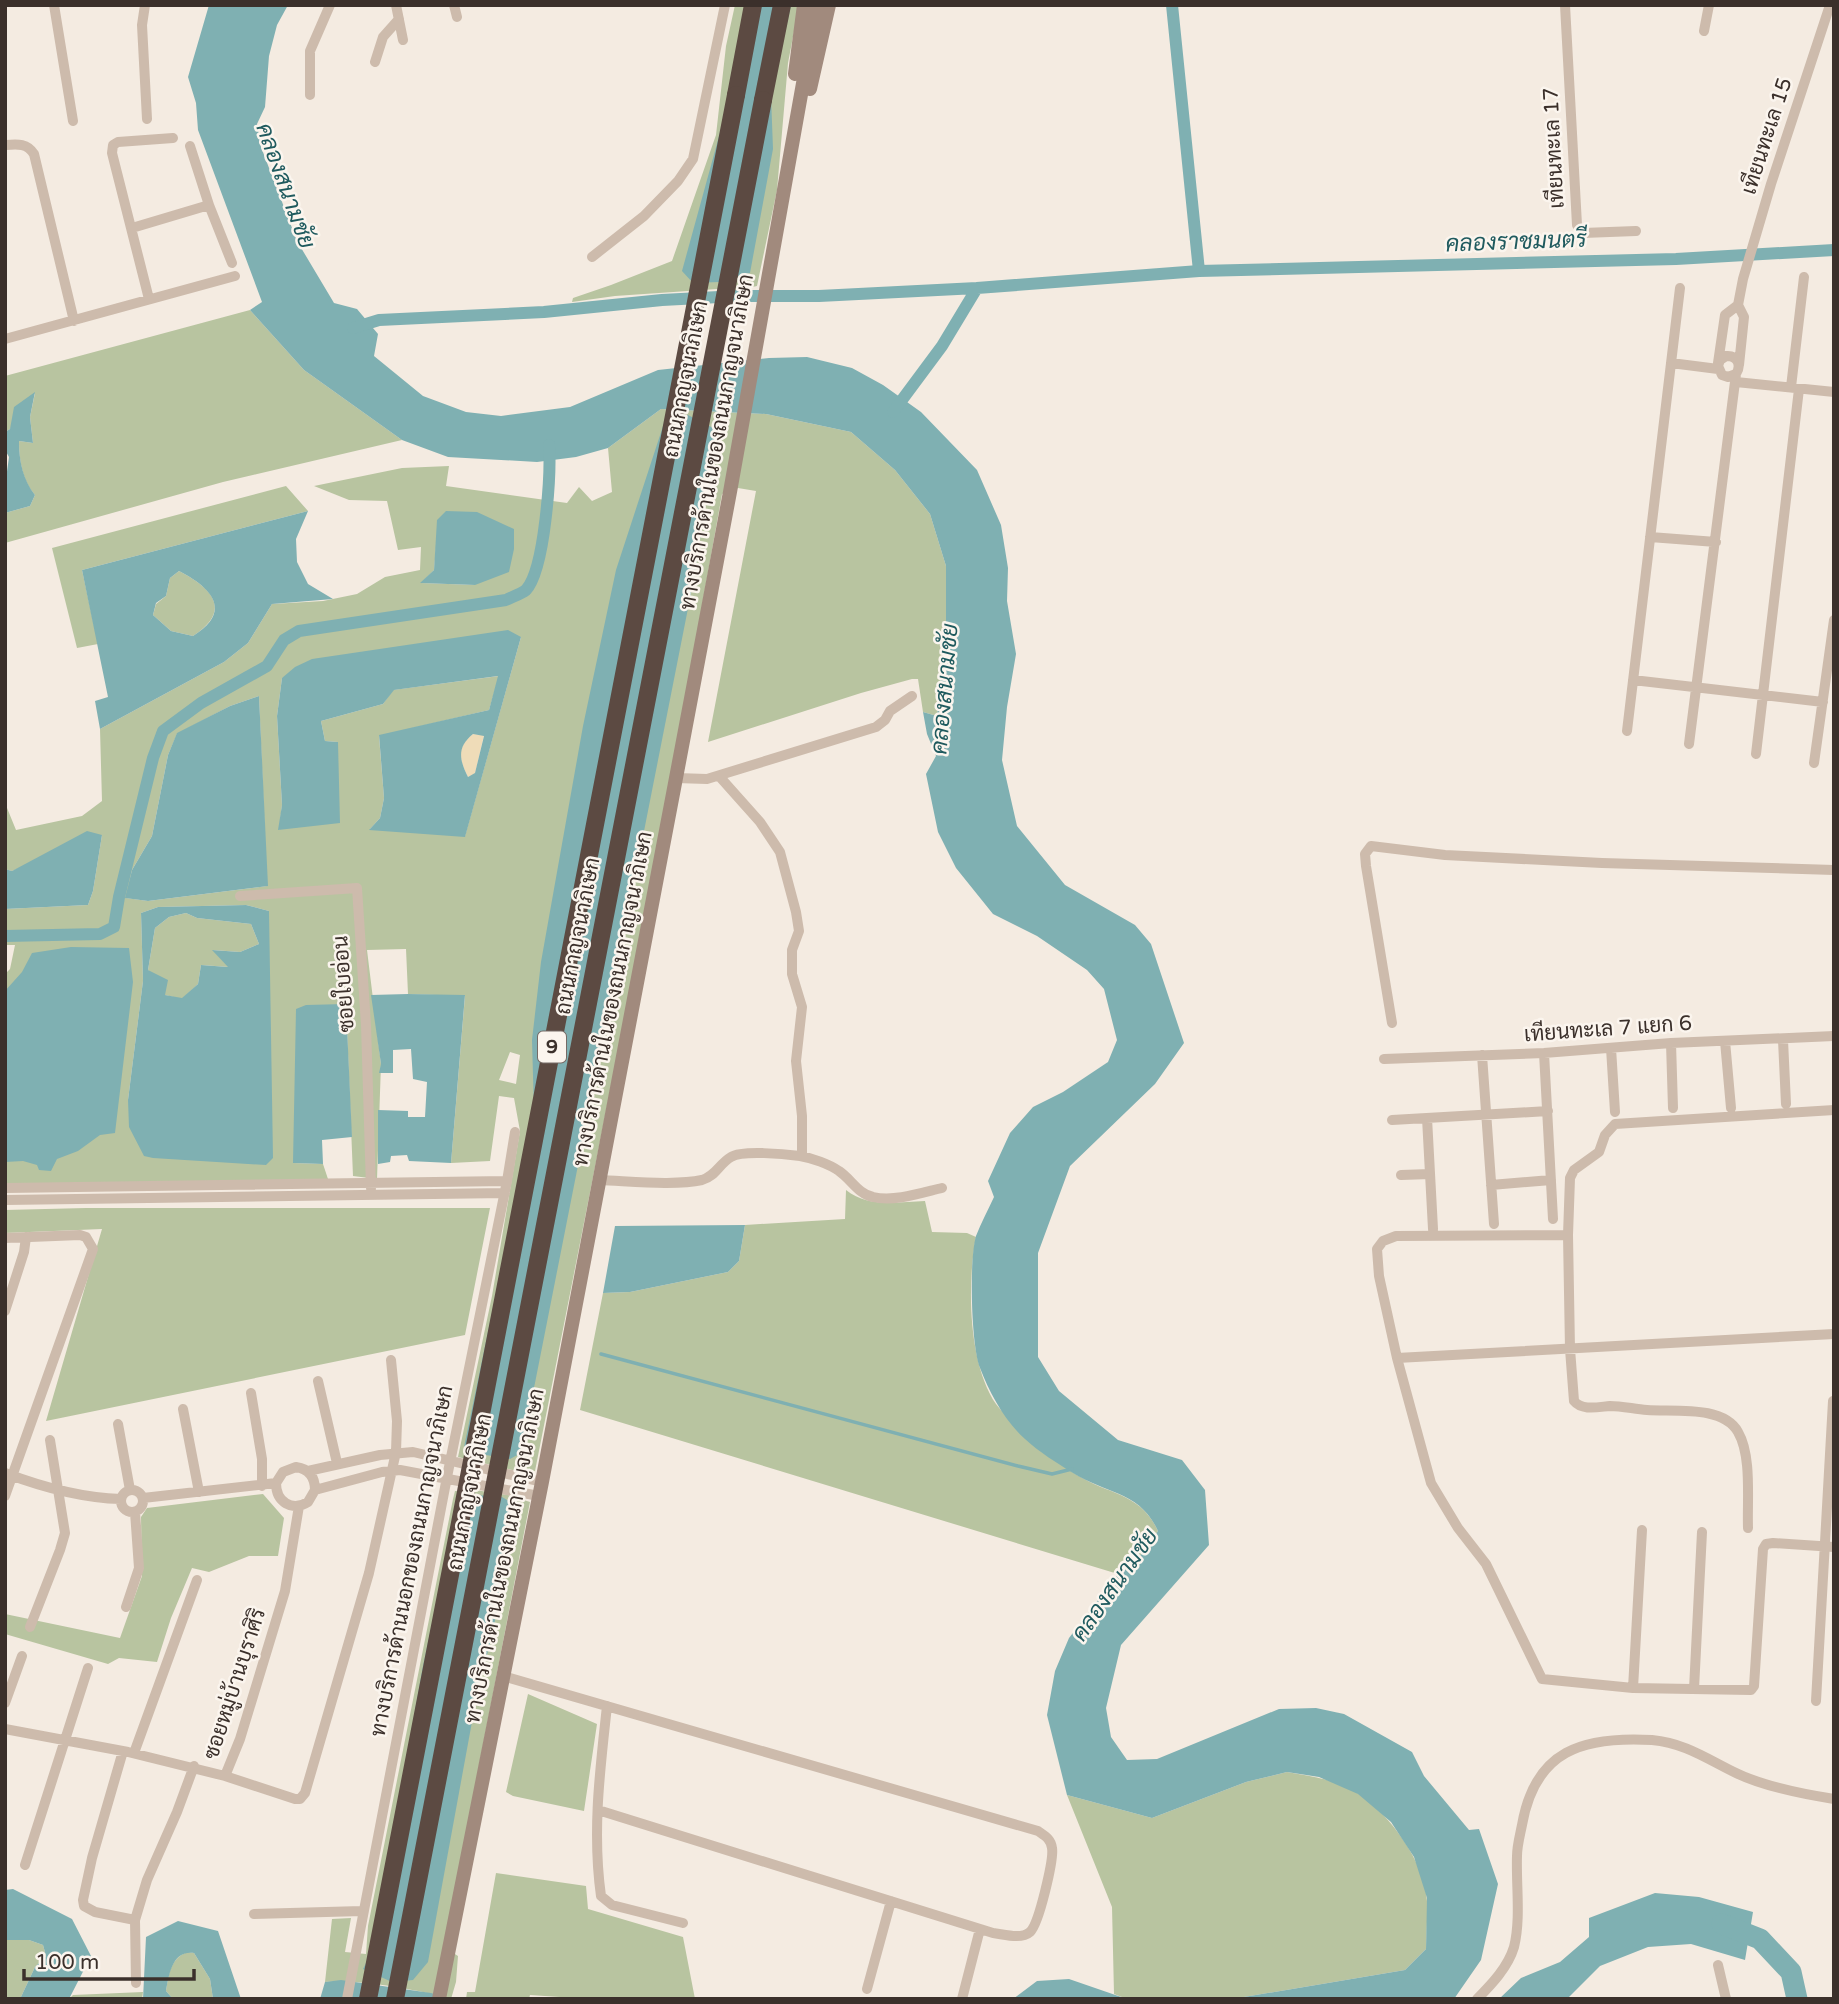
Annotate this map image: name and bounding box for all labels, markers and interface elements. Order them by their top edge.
street label: เทียนทะเล 15 [1735,74,1798,198]
street label: เทียนทะเล 17 [1537,87,1570,209]
water label: คลองสนามชัย [249,119,322,253]
water label: คลองราชมนตรี [1445,223,1589,258]
street label: ทางบริการด้านในของถนนกาญจนาภิเษก [674,272,759,612]
street label: ถนนกาญจนาภิเษก [658,298,714,460]
water label: คลองสนามชัย [924,622,965,756]
street label: ทางบริการด้านในของถนนกาญจนาภิเษก [567,829,658,1169]
street label: ถนนกาญจนาภิเษก [550,855,606,1017]
street label: ซอยใบอ่อน [327,935,360,1033]
street label: เทียนทะเล 7 แยก 6 [1523,1010,1693,1047]
road number: 9 [538,1032,566,1063]
street label: ทางบริการด้านนอกของถนนกาญจนาภิเษก [366,1383,458,1739]
street label: ทางบริการด้านในของถนนกาญจนาภิเษก [459,1386,550,1726]
street label: ถนนกาญจนาภิเษก [442,1411,498,1573]
water label: คลองสนามชัย [1065,1523,1164,1647]
street label: ซอยหมู่บ้านบุราศิริ [199,1605,273,1763]
scale bar [24,1938,194,1982]
text: 100 m [35,1950,99,1975]

